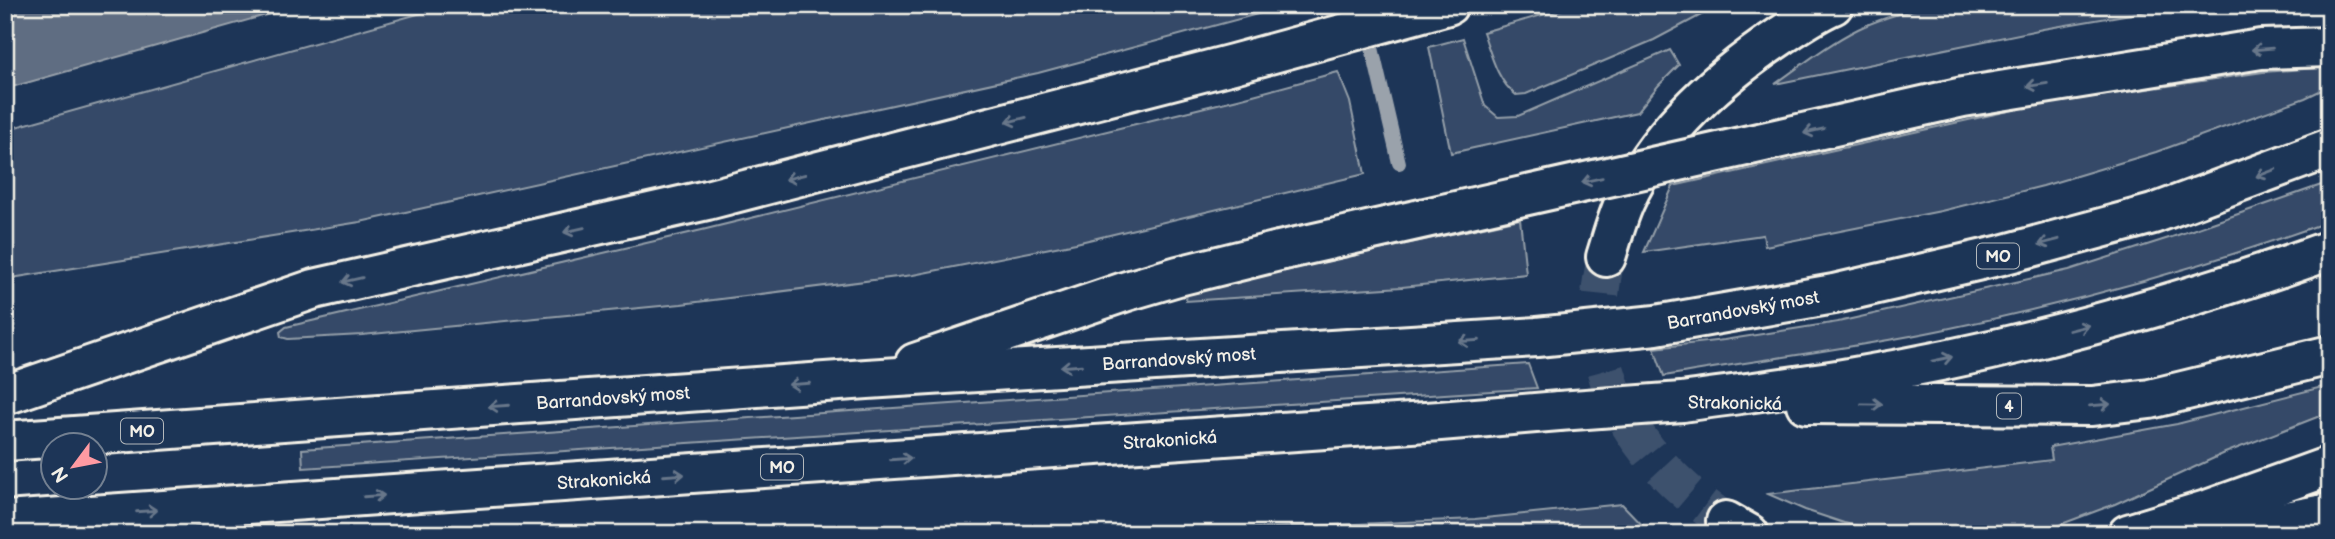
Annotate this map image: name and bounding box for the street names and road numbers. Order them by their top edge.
road number: MO [1977,244,2019,268]
street label: Barrandovský most [1665,287,1821,334]
street label: Barrandovský most [1101,344,1257,375]
street label: Barrandovský most [535,383,691,414]
street label: Strakonická [1688,392,1782,415]
road number: 4 [1997,394,2021,418]
road number: MO [121,418,163,444]
street label: Strakonická [1122,427,1218,454]
road number: MO [761,454,803,480]
street label: Strakonická [556,467,652,494]

